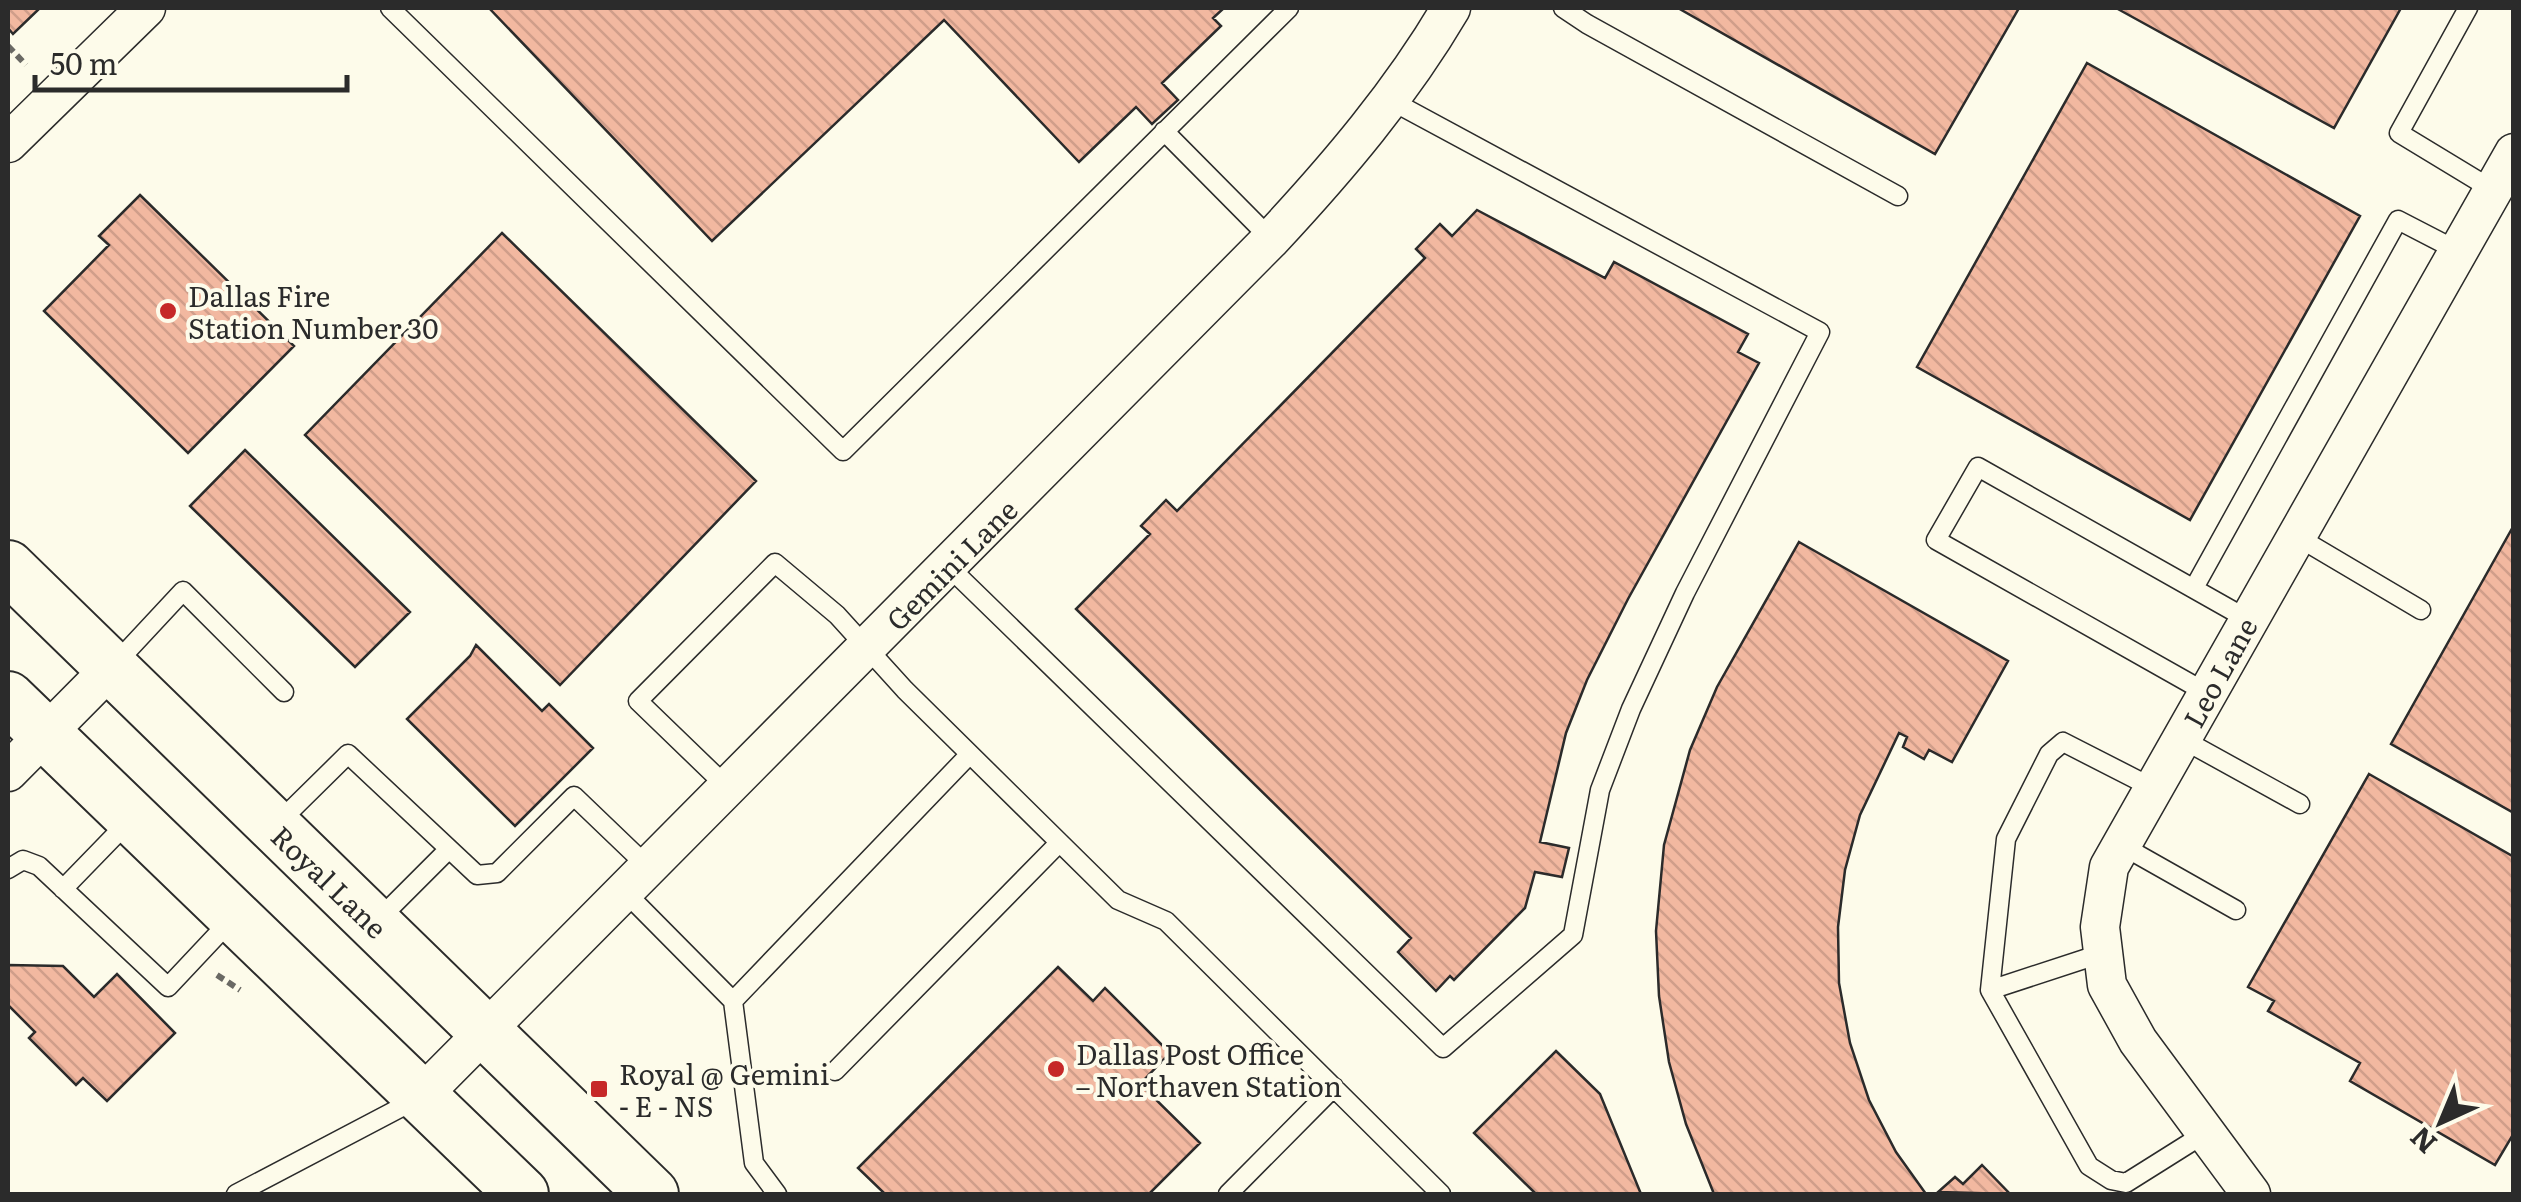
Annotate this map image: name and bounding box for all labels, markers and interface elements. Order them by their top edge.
scale bar [35,30,348,92]
text: 50 m [50,40,118,84]
place label: Dallas Fire Station Number 30 [188,274,438,348]
marker: Dallas Fire Station Number 30 [157,300,179,322]
street label: Gemini Lane [876,489,1026,639]
street label: Leo Lane [2172,609,2266,735]
street label: Royal Lane [263,815,397,947]
place label: Dallas Post Office – Northaven Station [1076,1032,1342,1106]
place label: Royal @ Gemini - E - NS [619,1052,829,1126]
marker: Dallas Post Office – Northaven Station [1045,1058,1067,1080]
north arrow [2391,1072,2491,1172]
marker: Royal @ Gemini - E - NS [588,1078,610,1100]
text: N [2399,1118,2445,1165]

